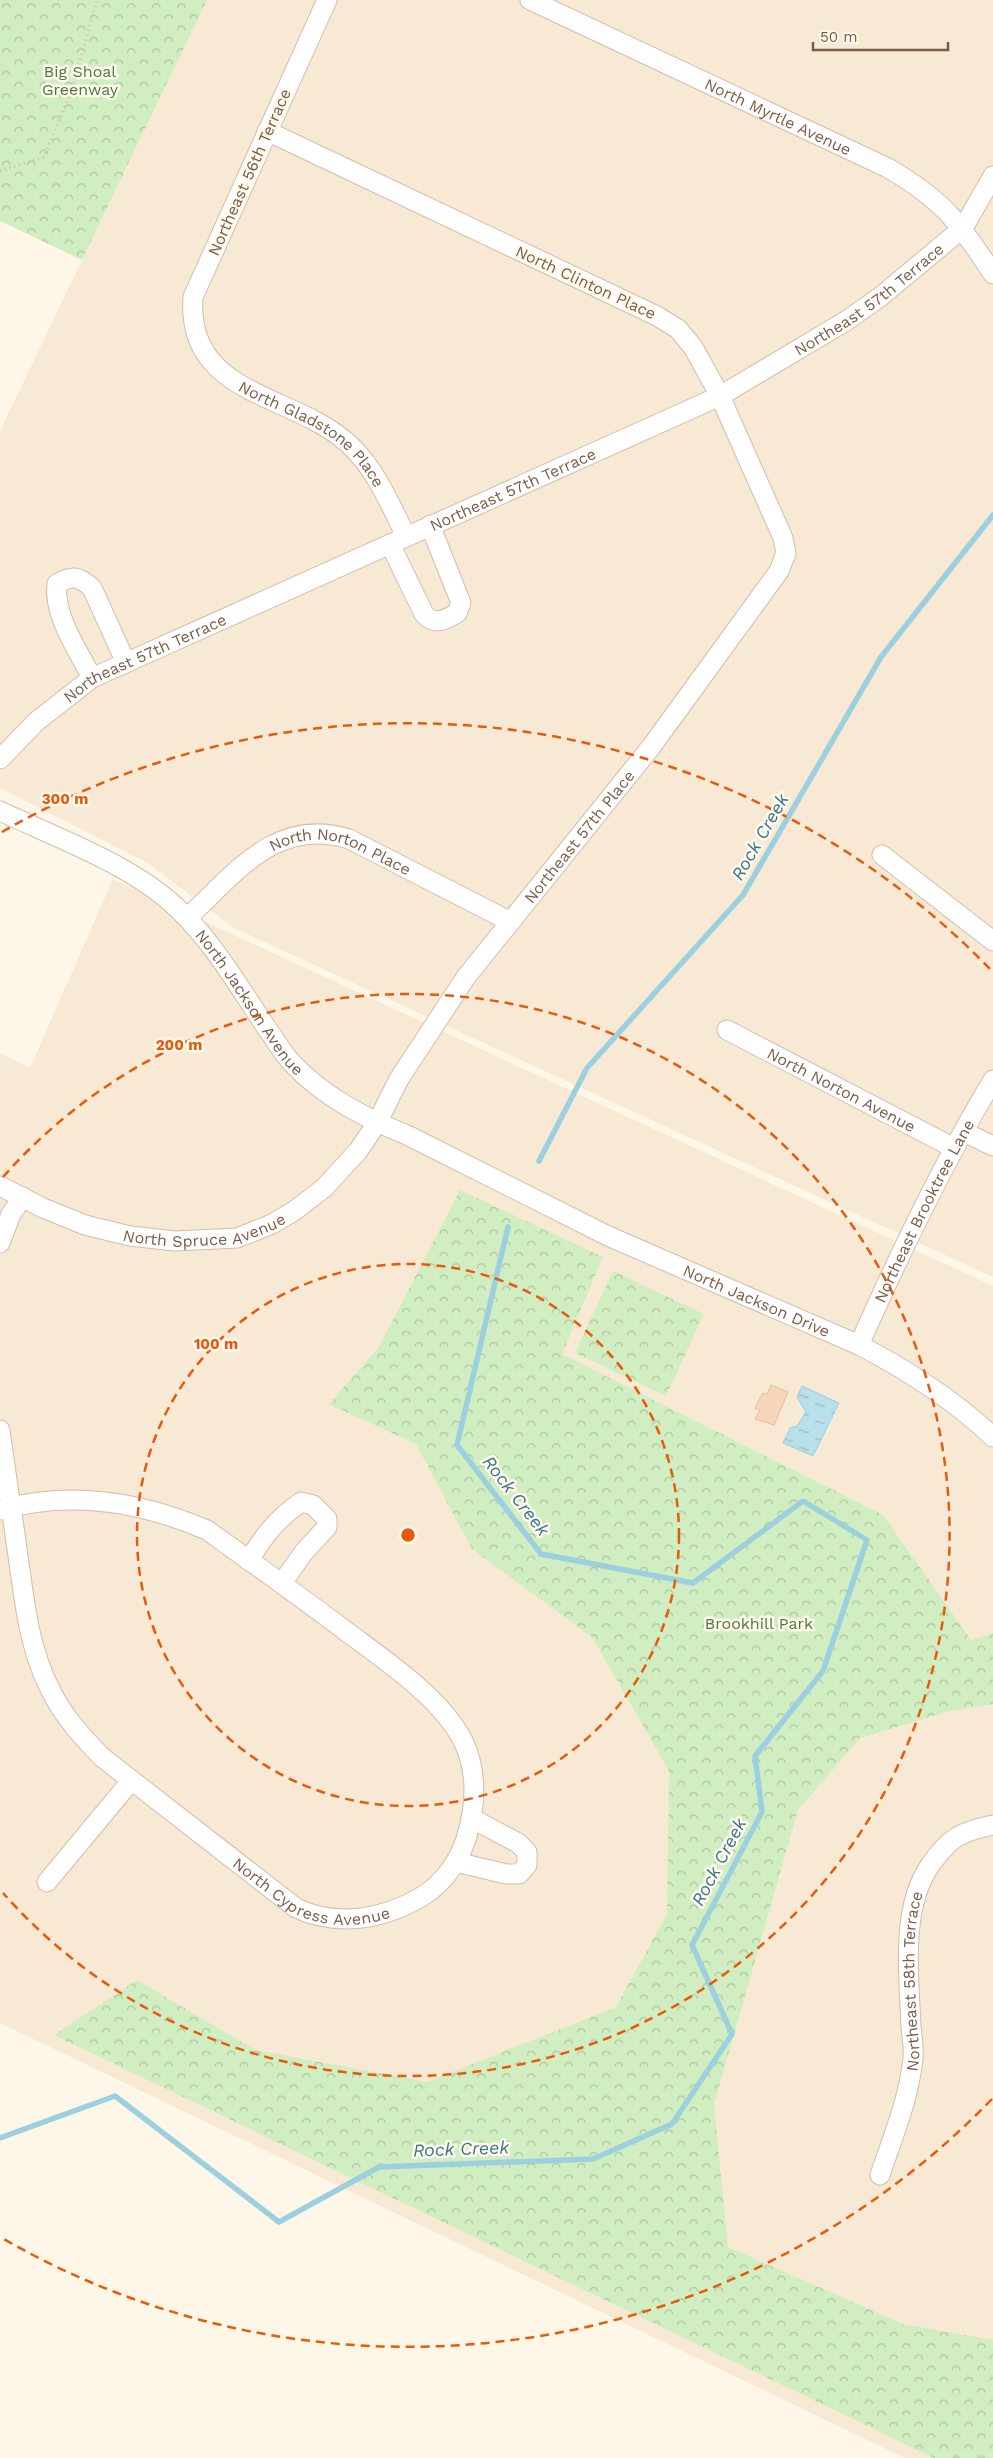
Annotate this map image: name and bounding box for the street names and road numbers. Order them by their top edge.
street label: North Myrtle Avenue [702,74,854,159]
street label: Northeast 56th Terrace [204,86,295,259]
street label: Northeast 57th Terrace [791,239,948,360]
street label: North Clinton Place [513,242,659,323]
street label: North Gladstone Place [235,377,388,491]
street label: Northeast 57th Terrace [427,444,599,535]
street label: Northeast 57th Terrace [60,610,229,707]
street label: Northeast 57th Place [520,766,639,907]
street label: North Norton Place [266,825,414,879]
street label: North Jackson Avenue [191,926,307,1079]
street label: North Norton Avenue [764,1044,919,1136]
street label: Northeast Brooktree Lane [870,1116,978,1306]
street label: North Spruce Avenue [121,1209,289,1251]
street label: North Jackson Drive [680,1261,833,1341]
street label: North Cypress Avenue [229,1854,392,1929]
street label: Northeast 58th Terrace [899,1889,927,2073]

